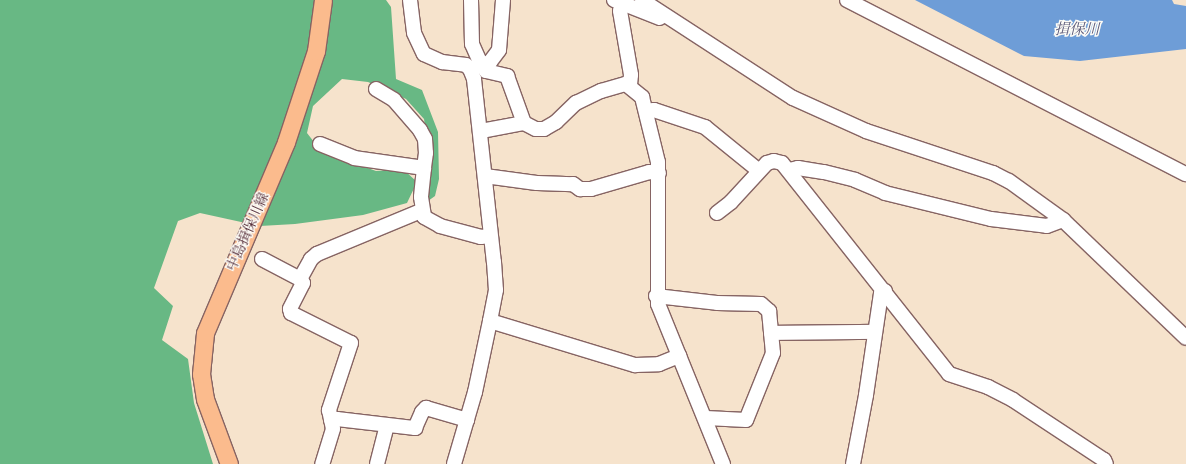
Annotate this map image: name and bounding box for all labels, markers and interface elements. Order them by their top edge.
water label: 揖保川 [1055,21,1099,39]
street label: 中島揖保川線 [223,190,273,274]

